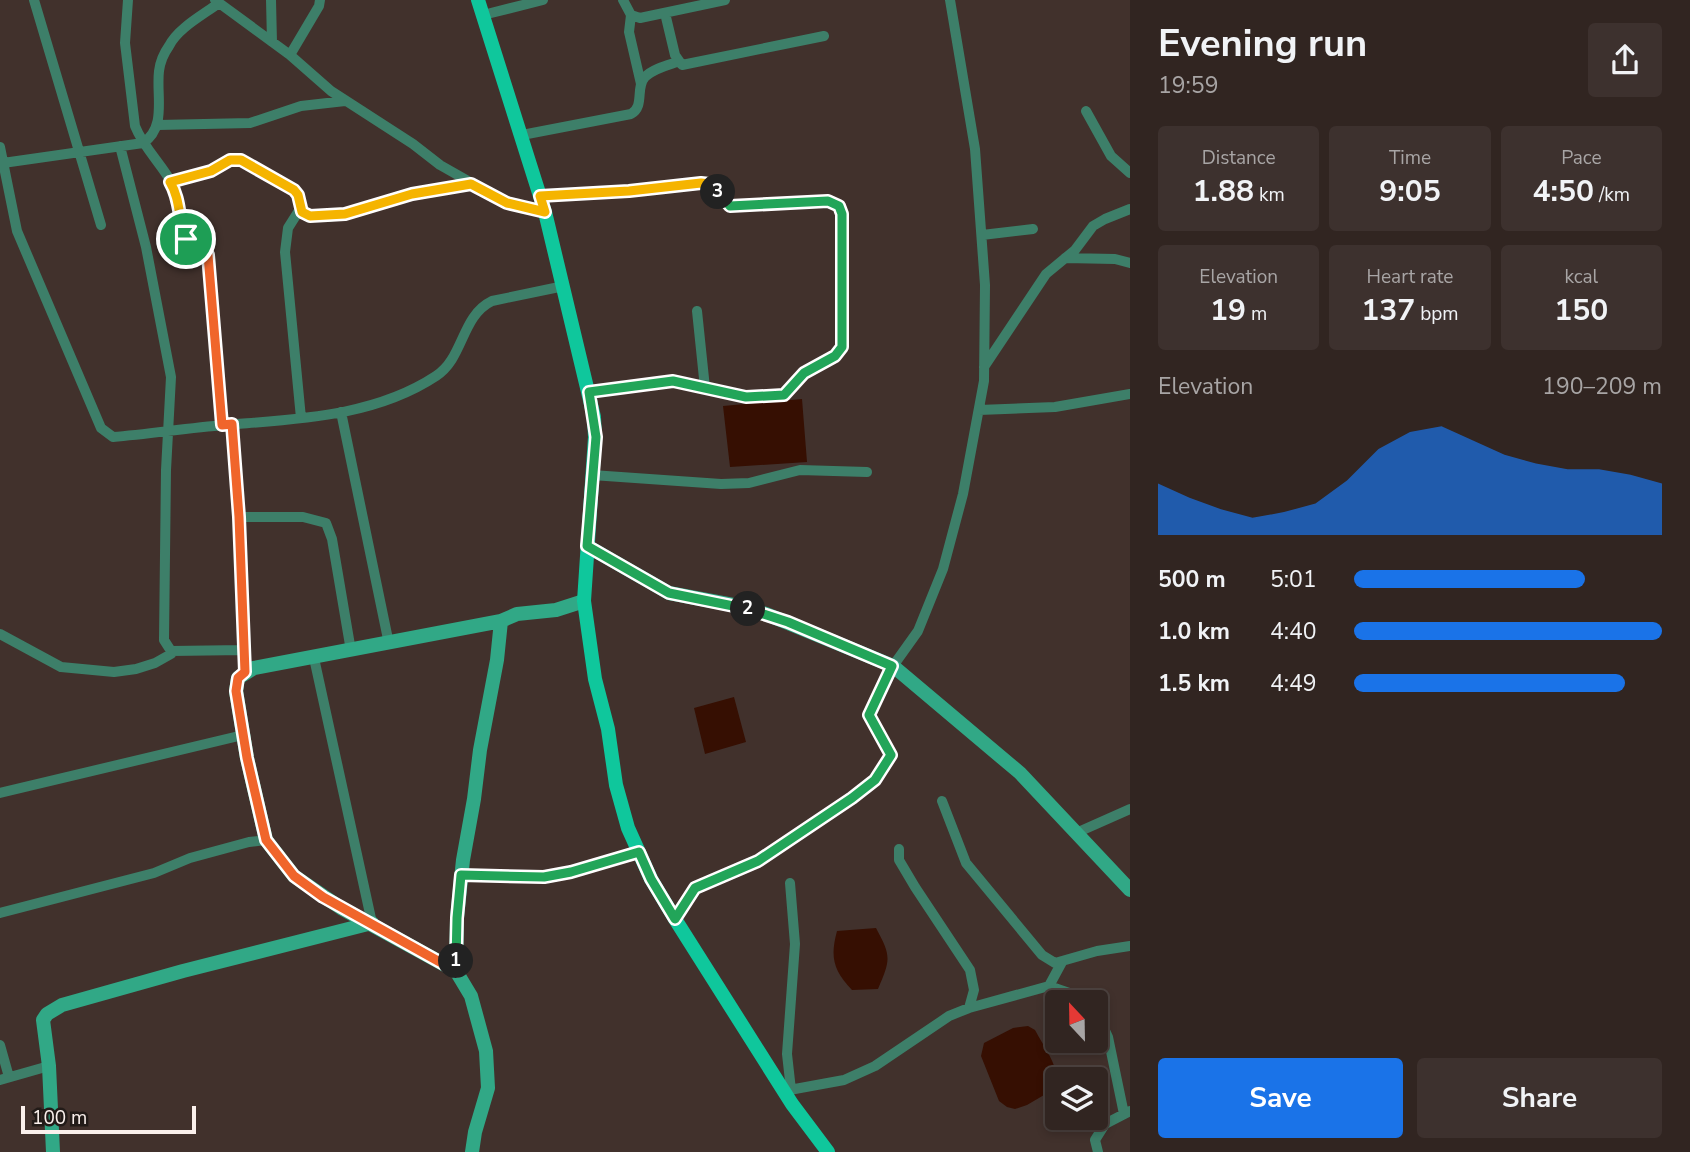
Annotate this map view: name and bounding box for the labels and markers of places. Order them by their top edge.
pin: 3 [700,174,736,210]
pin [156,209,216,269]
pin: 2 [730,592,766,626]
pin: 1 [438,944,474,978]

